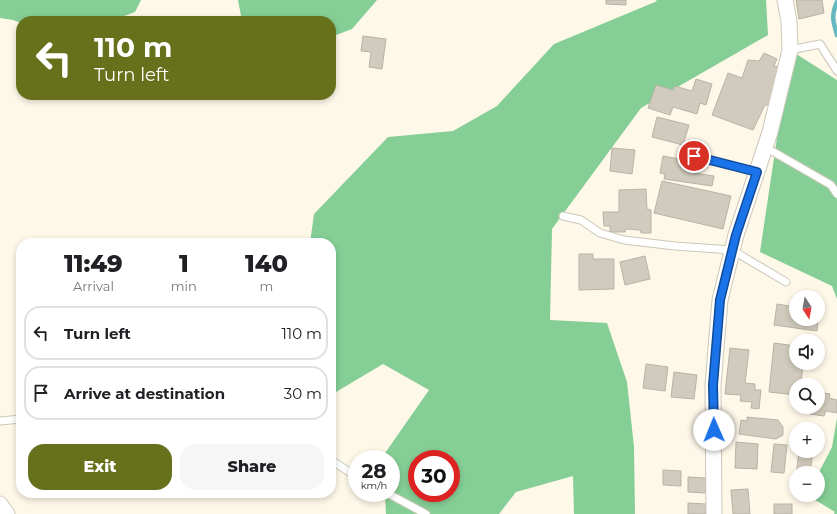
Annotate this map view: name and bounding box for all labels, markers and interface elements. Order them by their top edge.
text: 110 m [94,30,172,64]
icon: left [28,32,80,84]
text: Turn left [94,64,169,86]
pin [677,139,711,173]
icon: arrive [683,145,705,167]
text: 11:49 [64,249,123,278]
text: 1 [179,249,189,278]
text: 140 [245,249,288,278]
text: Arrival [73,278,114,294]
text: min [171,278,197,294]
text: m [260,278,273,294]
north arrow [789,290,825,326]
map controls [789,290,825,502]
icon: left [30,322,52,344]
text: Turn left [64,324,131,343]
text: 110 m [281,324,322,343]
button: sound [789,334,825,370]
button: search [789,378,825,414]
icon: arrive [30,382,52,404]
text: Arrive at destination [64,384,225,403]
text: 30 m [284,384,322,403]
position arrow [693,409,735,451]
button: + [789,422,825,458]
button: Exit [28,444,172,490]
button: Share [180,444,324,490]
speed limit sign: 30 [408,450,460,502]
text: 28 [362,459,387,483]
button: − [789,466,825,502]
text: km/h [361,479,387,492]

